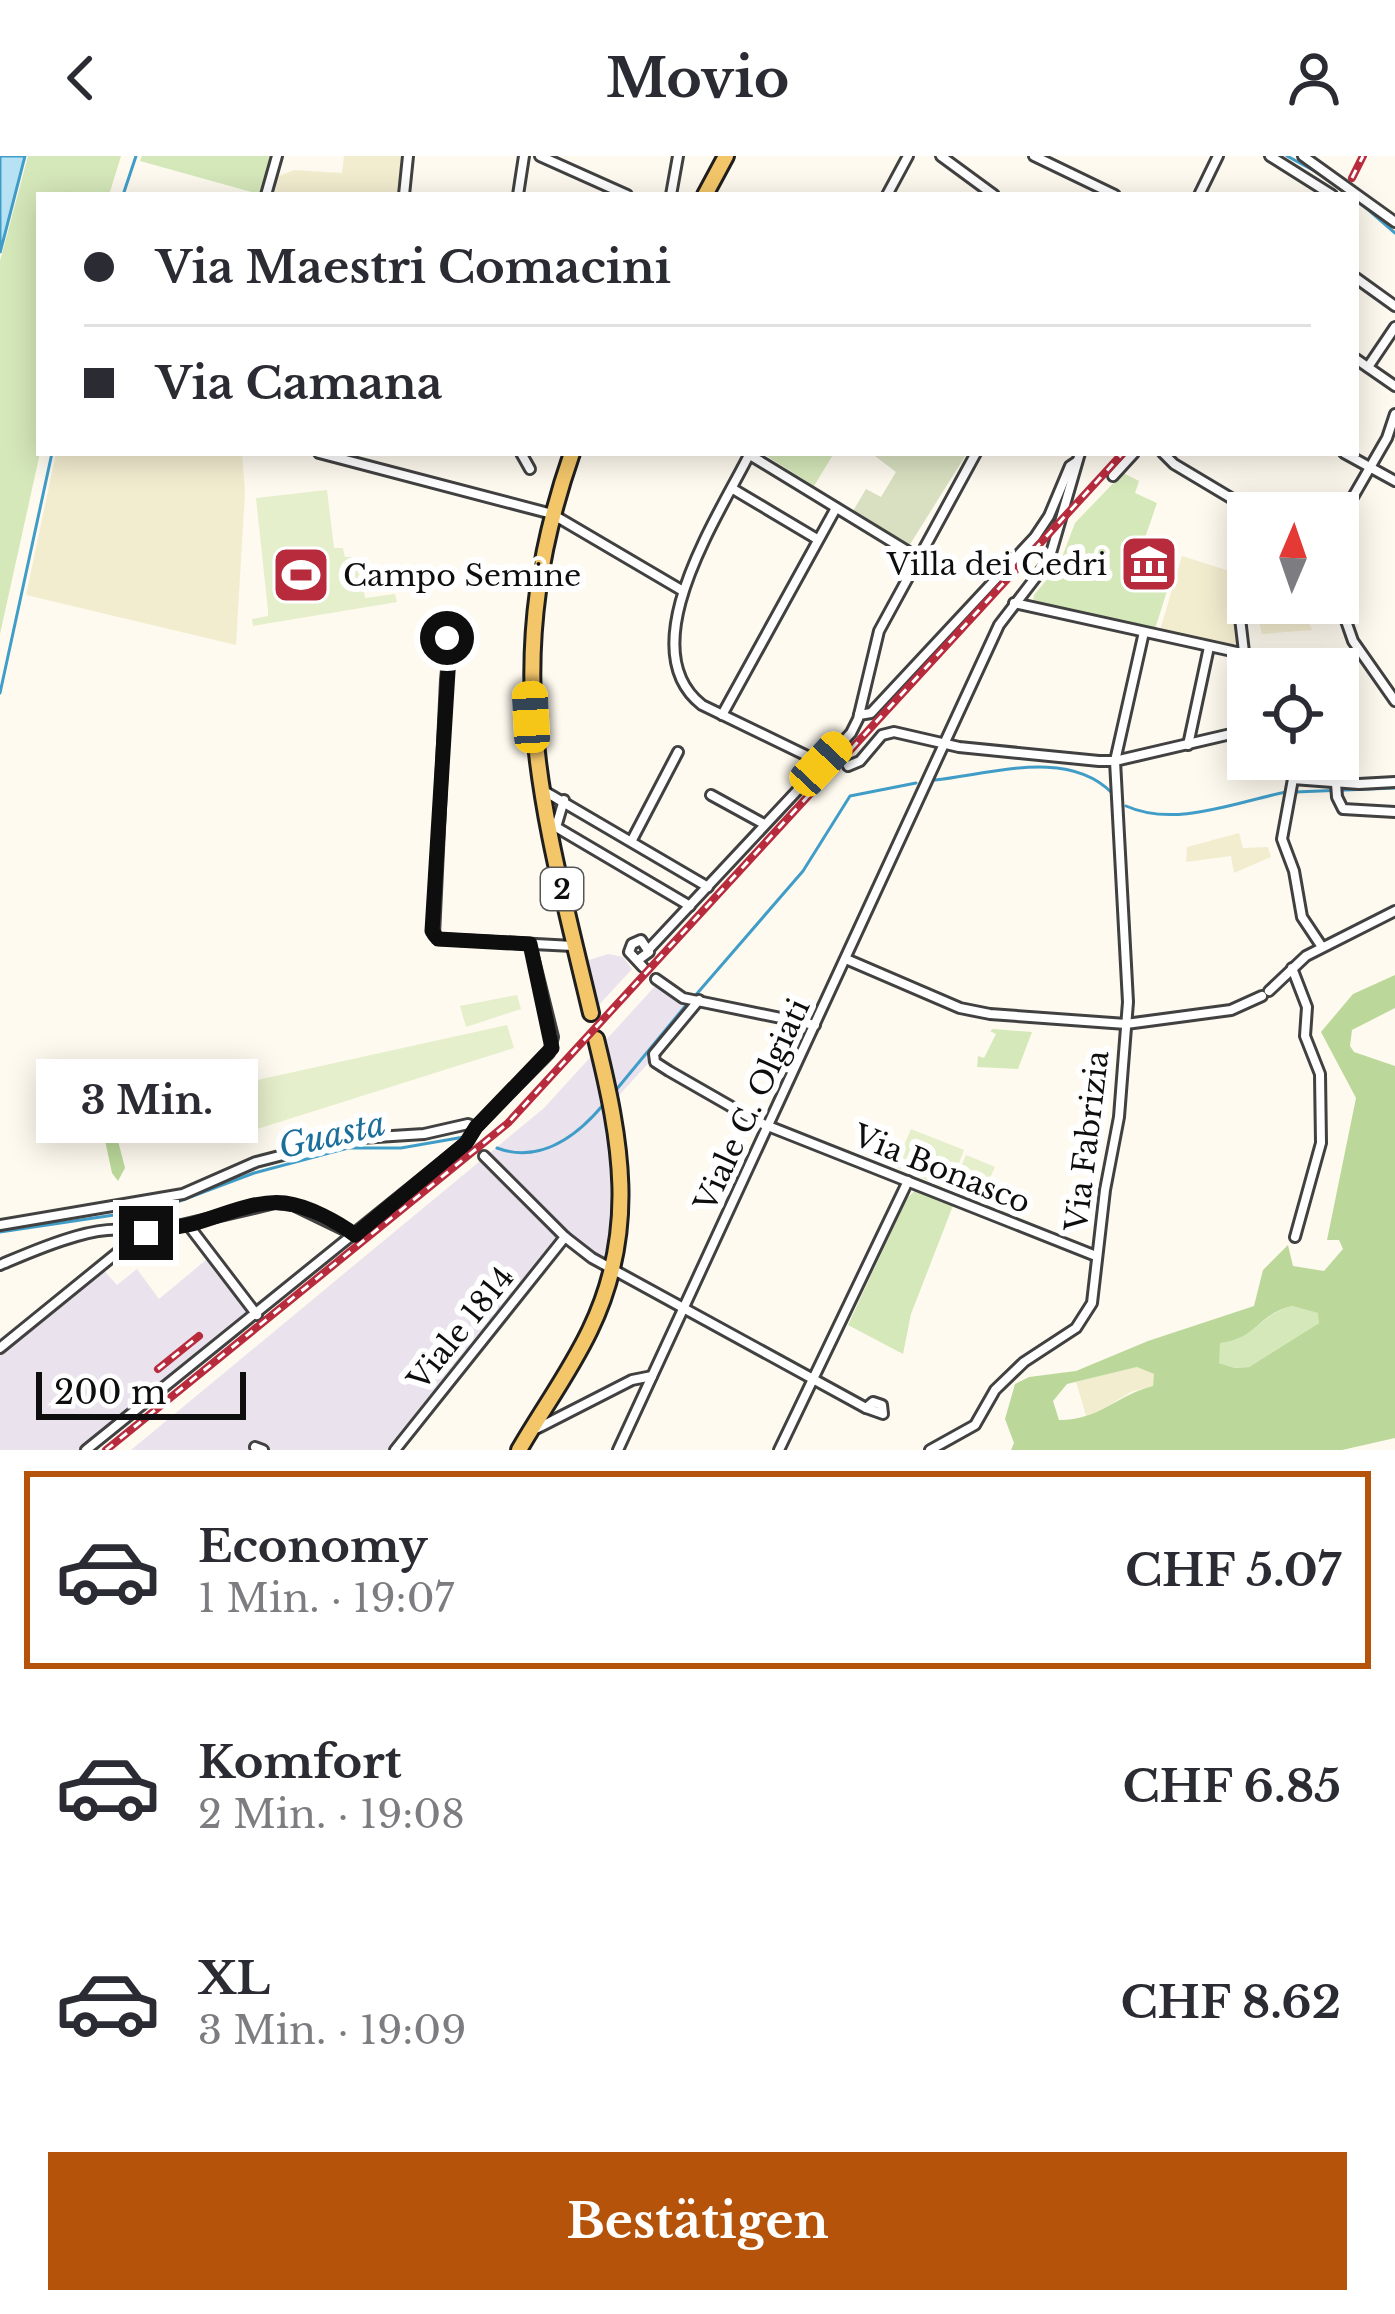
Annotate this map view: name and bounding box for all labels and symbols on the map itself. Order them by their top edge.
north arrow [1227,492,1359,624]
museum icon: Villa dei Cedri [1118,533,1180,595]
sports icon: Campo Semine [270,544,332,606]
place label: Villa dei Cedri [886,546,1107,583]
place label: Campo Semine [343,557,581,594]
route start [420,611,474,665]
car [511,680,551,754]
car [783,725,859,803]
road number: 2 [541,868,583,910]
street label: Viale C. Olgiati [686,993,817,1218]
street label: Via Fabrizia [1057,1048,1116,1234]
callout: 3 Min. [35,1059,257,1143]
water label: Guasta [275,1103,389,1167]
street label: Via Bonasco [847,1116,1036,1221]
route end [119,1206,173,1260]
street label: Viale 1814 [399,1259,522,1398]
scale bar [36,1366,246,1419]

